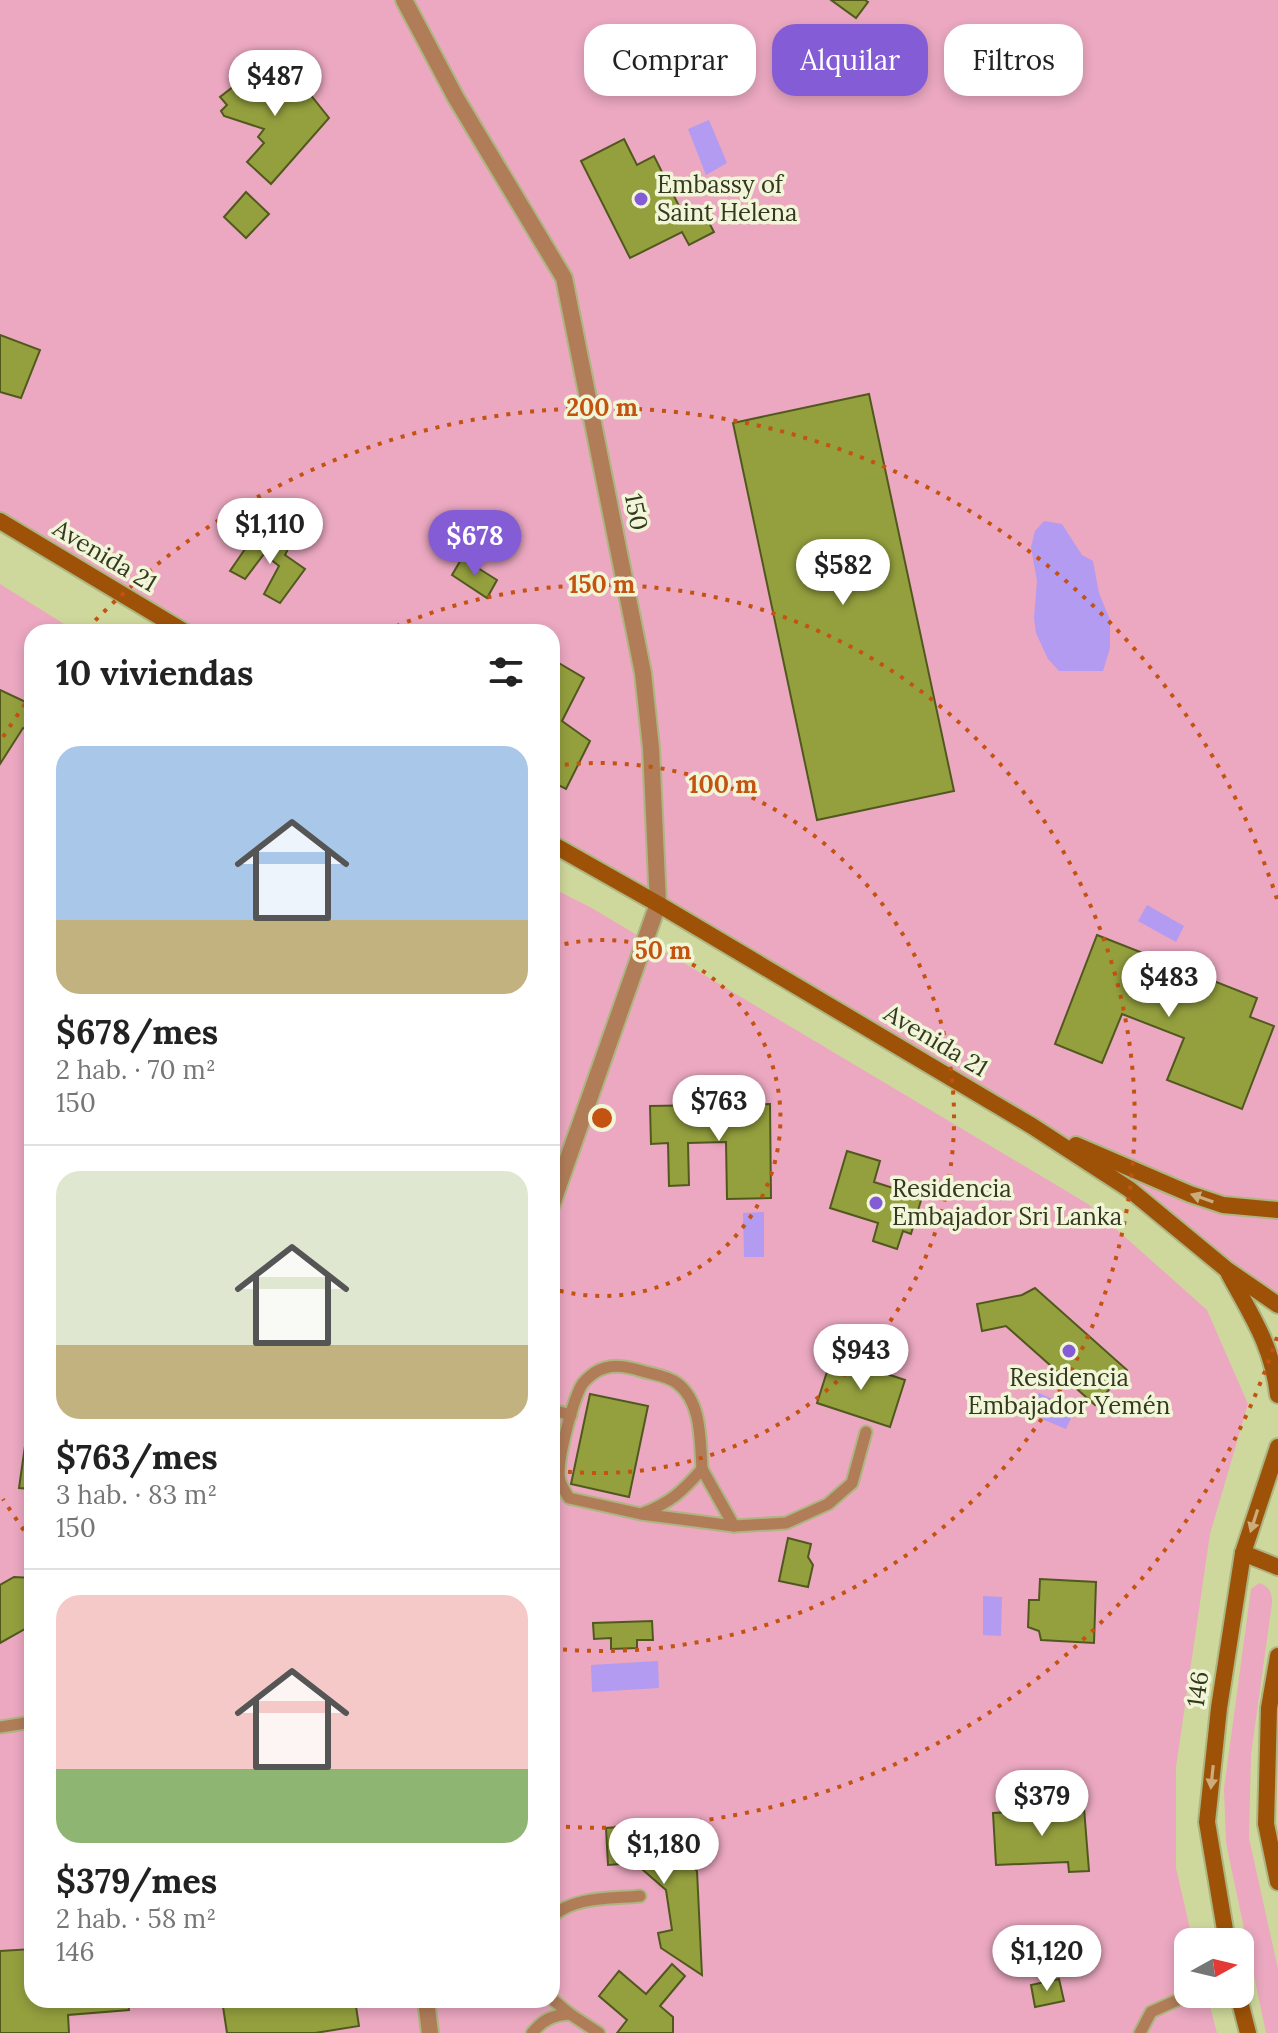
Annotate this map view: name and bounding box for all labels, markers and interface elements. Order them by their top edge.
chip: Comprar [584,24,756,96]
chip: Alquilar [772,24,928,96]
chip: Filtros [944,24,1083,96]
pin: $487 [228,50,322,118]
text: $487 [247,59,303,92]
place label: Embassy of Saint Helena [657,169,797,228]
marker: Embassy of Saint Helena [632,190,650,208]
text: 200 m [566,392,638,423]
street label: 150 [618,491,655,533]
pin: $1,110 [205,498,335,566]
text: $1,110 [235,507,305,540]
pin: $678 [428,510,522,578]
street label: Avenida 21 [47,512,163,599]
text: $678 [446,519,504,552]
pin: $582 [796,539,890,607]
text: $582 [814,548,872,581]
text: 150 m [569,569,635,600]
icon: filters [484,650,528,694]
text: 10 viviendas [56,651,254,694]
text: 100 m [689,769,757,800]
icon: home [220,798,364,942]
text: 50 m [635,935,691,966]
pin: $483 [1122,951,1216,1019]
text: $483 [1140,960,1198,993]
street label: Avenida 21 [878,997,994,1084]
text: $678/mes [56,1010,218,1053]
text: 2 hab. · 70 m² [56,1053,216,1086]
pin: $763 [672,1075,766,1143]
text: $763 [691,1084,748,1117]
text: 150 [56,1086,96,1119]
centre of rings [588,1104,616,1132]
place label: Residencia Embajador Sri Lanka [892,1173,1122,1232]
one-way arrow [1189,1191,1213,1203]
marker: Residencia Embajador Sri Lanka [867,1194,885,1212]
icon: home [220,1223,364,1367]
pin: $943 [814,1324,908,1392]
text: $943 [831,1333,891,1366]
marker: Residencia Embajador Yemén [1060,1342,1078,1360]
place label: Residencia Embajador Yemén [968,1362,1170,1421]
text: $763/mes [56,1435,218,1478]
text: 3 hab. · 83 m² [56,1478,217,1511]
one-way arrow [1247,1509,1259,1533]
text: 150 [56,1511,96,1544]
icon: home [220,1647,364,1791]
street label: 146 [1180,1669,1215,1709]
one-way arrow [1205,1765,1218,1790]
pin: $379 [995,1770,1089,1838]
text: $379 [1013,1779,1071,1812]
pin: $1,180 [599,1818,729,1886]
text: $1,180 [627,1827,701,1860]
text: $379/mes [56,1859,217,1902]
text: 2 hab. · 58 m² [56,1902,216,1935]
pin: $1,120 [982,1925,1112,1993]
north arrow [1174,1928,1254,2008]
map controls [1174,1928,1254,2008]
text: $1,120 [1010,1934,1084,1967]
text: 146 [56,1935,95,1968]

